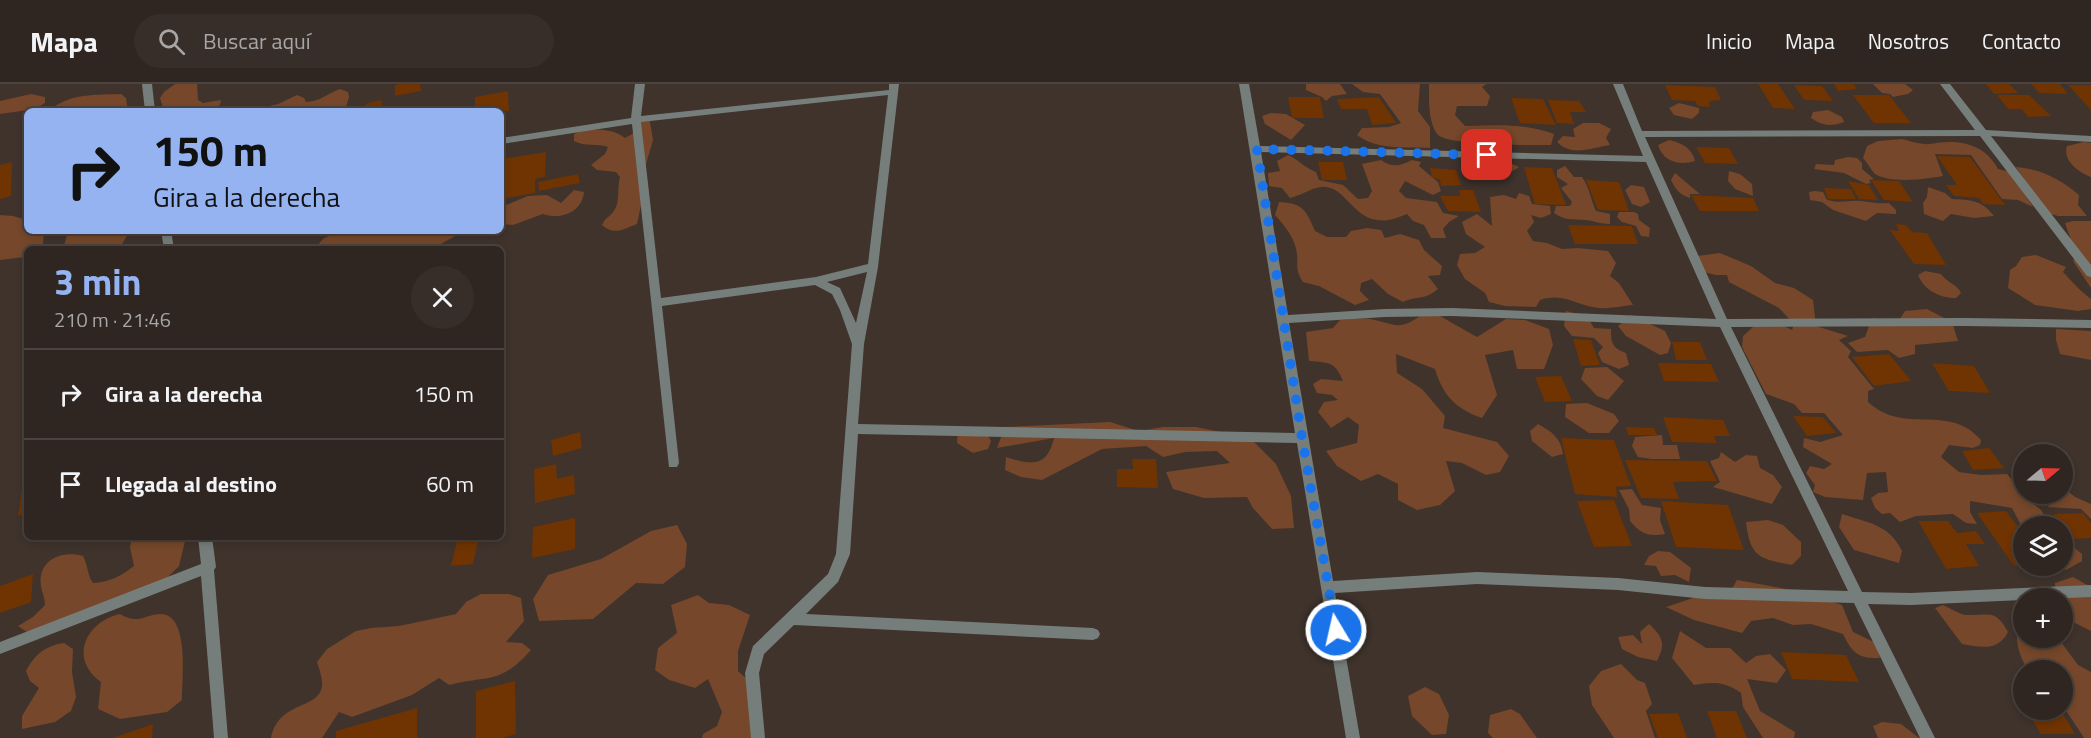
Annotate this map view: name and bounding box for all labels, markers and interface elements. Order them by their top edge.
search box [134,14,554,68]
text: Mapa [30,20,98,63]
text: Buscar aquí [203,24,311,58]
icon: search [155,25,188,58]
text: Inicio [1706,25,1752,57]
text: Mapa [1785,25,1835,57]
text: Nosotros [1868,25,1949,57]
text: Contacto [1982,25,2061,57]
text: 150 m [153,118,268,182]
pin [1461,129,1512,180]
icon: right [54,132,132,210]
icon: arrive [1470,138,1503,171]
text: Gira a la derecha [153,176,340,217]
text: 3 min [54,254,141,309]
button: close [411,266,474,329]
text: 210 m · 21:46 [54,304,171,335]
text: Gira a la derecha [105,377,262,411]
text: 150 m [414,377,474,411]
icon: right [54,378,87,411]
north arrow [2013,444,2073,504]
map controls [2013,444,2073,720]
text: Llegada al destino [105,467,277,501]
text: 60 m [426,467,474,501]
icon: arrive [54,468,87,501]
button: layers [2013,516,2073,576]
button: + [2013,588,2073,648]
position arrow [1304,598,1368,662]
button: − [2013,660,2073,720]

